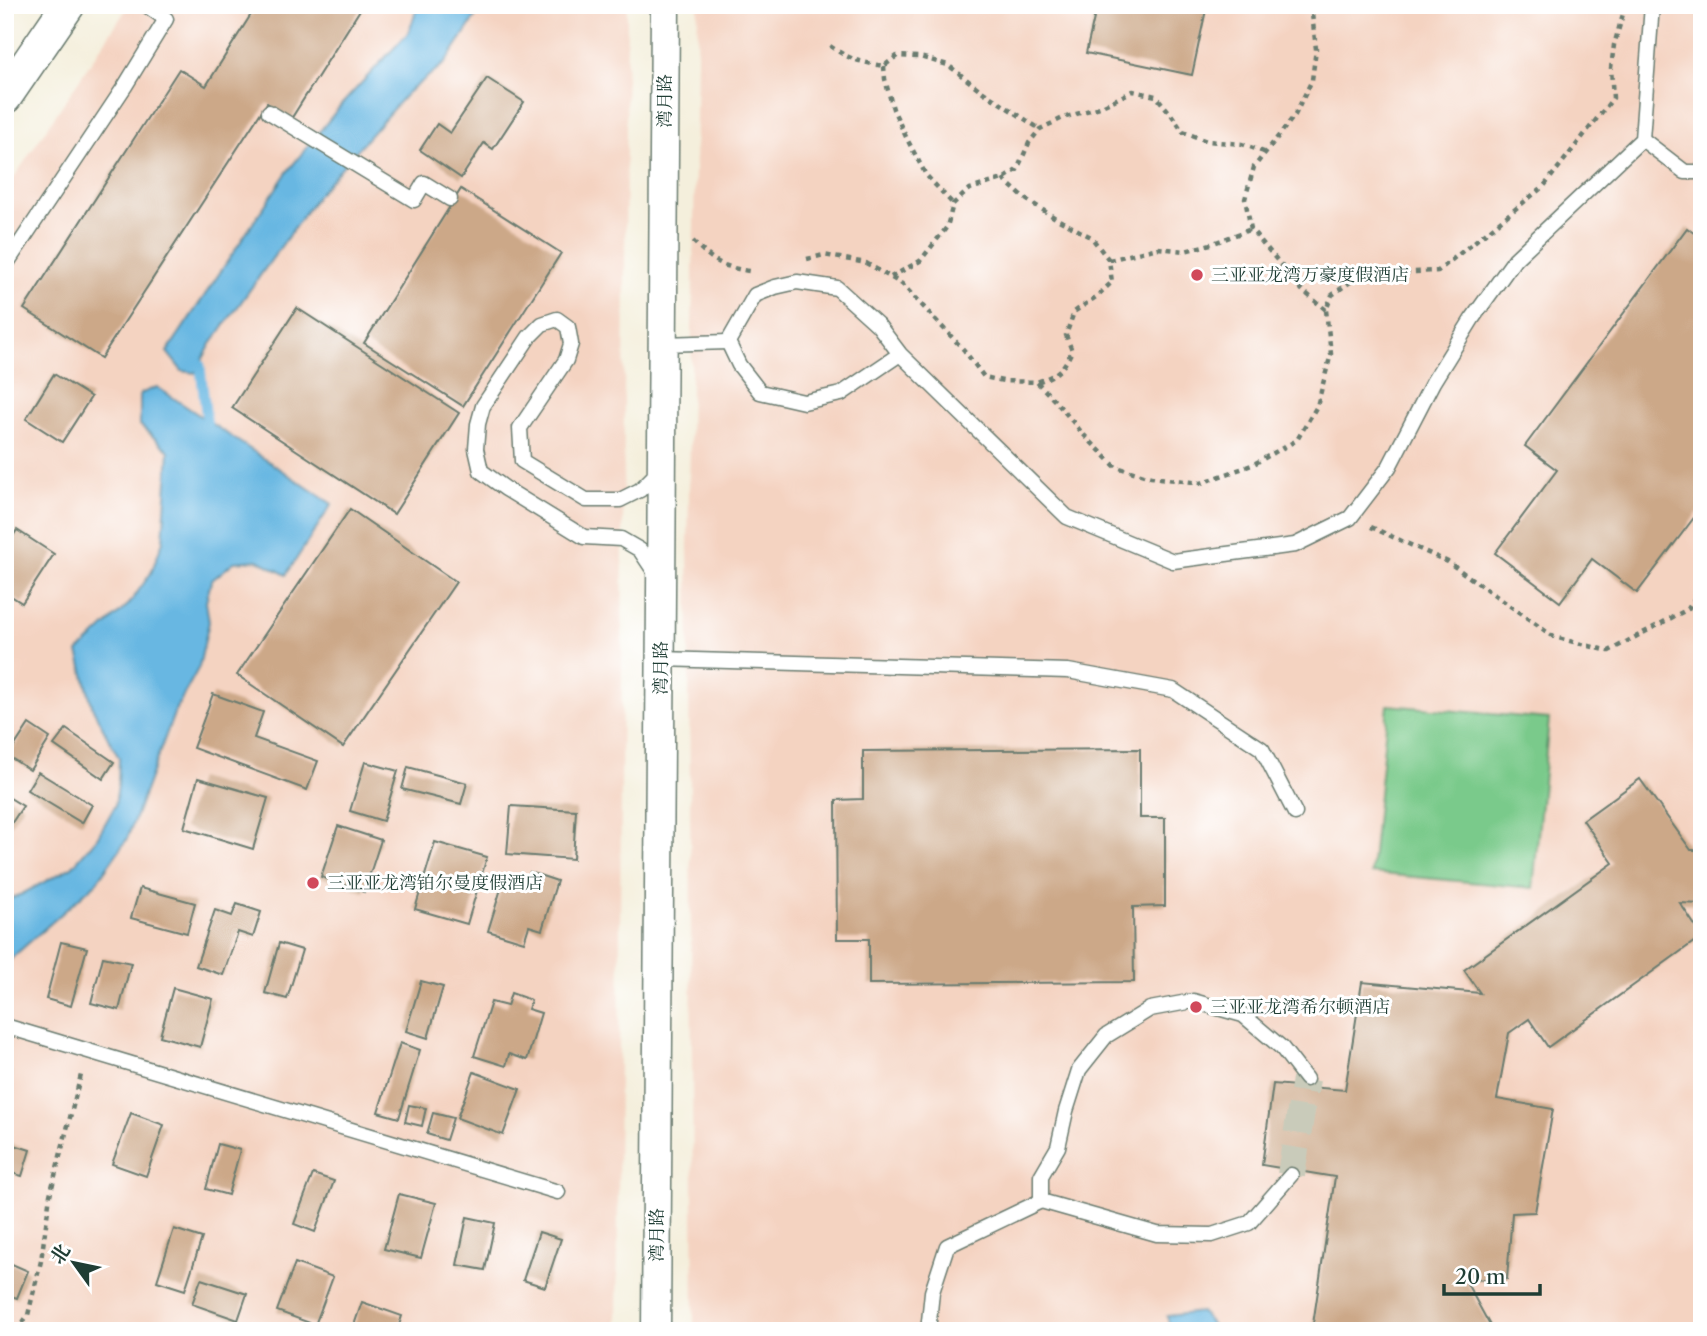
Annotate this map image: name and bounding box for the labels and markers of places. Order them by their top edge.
place label: 三亚亚龙湾万豪度假酒店 [1211,264,1409,286]
marker: 三亚亚龙湾万豪度假酒店 [1189,267,1205,283]
place label: 三亚亚龙湾铂尔曼度假酒店 [327,872,543,894]
marker: 三亚亚龙湾铂尔曼度假酒店 [305,875,321,891]
place label: 三亚亚龙湾希尔顿酒店 [1210,996,1390,1018]
marker: 三亚亚龙湾希尔顿酒店 [1188,999,1204,1015]

